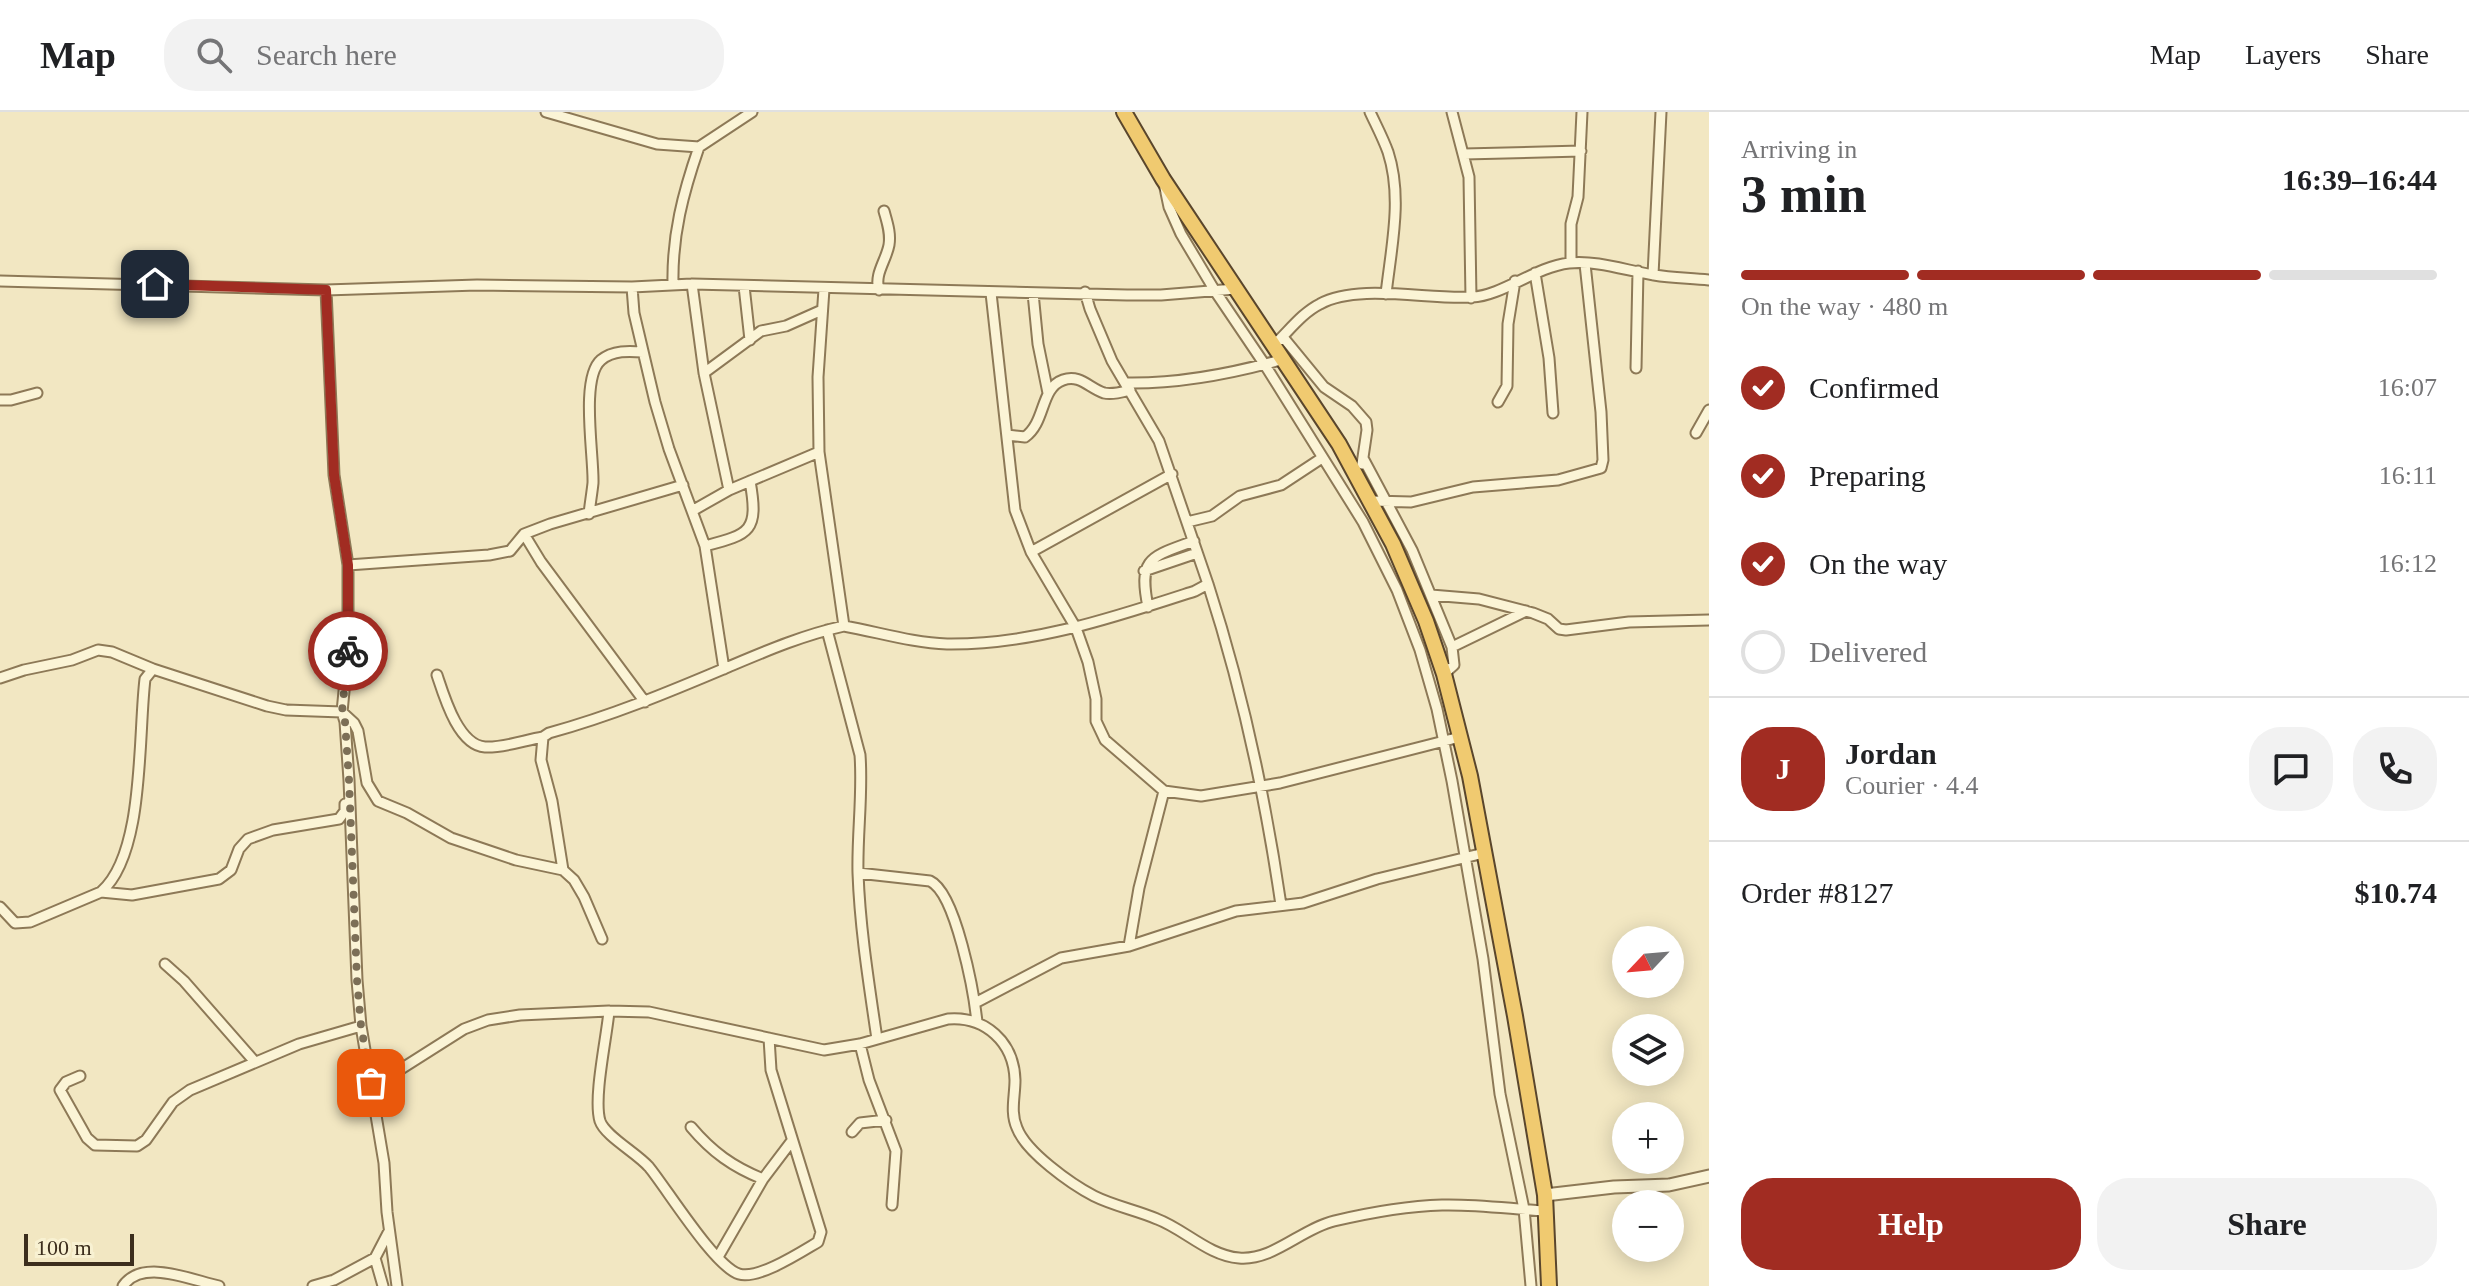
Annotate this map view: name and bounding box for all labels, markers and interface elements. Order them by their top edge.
search box [164,19,724,91]
icon: search [192,33,236,77]
text: Map [40,34,116,76]
text: Search here [256,38,397,71]
text: Map [2150,39,2201,70]
text: Layers [2245,39,2321,70]
text: Share [2365,39,2429,70]
text: Arriving in [1741,135,1857,164]
text: 16:39–16:44 [2282,163,2437,196]
text: 3 min [1741,166,1867,223]
pin [121,250,189,318]
icon: home [133,262,177,306]
text: On the way · 480 m [1741,292,1948,321]
icon: check [1741,366,1785,410]
text: Confirmed [1809,371,1939,404]
text: 16:07 [2378,373,2437,402]
icon: check [1741,454,1785,498]
text: Preparing [1809,459,1926,492]
text: 16:11 [2379,461,2437,490]
icon: check [1741,542,1785,586]
text: On the way [1809,547,1947,580]
text: 16:12 [2378,549,2437,578]
courier [308,611,388,691]
icon: bike [326,629,370,673]
text: Delivered [1809,635,1927,668]
button: chat [2249,727,2333,811]
button: phone [2353,727,2437,811]
text: Jordan [1845,737,1937,770]
text: J [1776,752,1791,785]
text: Courier · 4.4 [1845,771,1979,800]
text: Order #8127 [1741,876,1893,909]
text: $10.74 [2355,876,2437,909]
north arrow [1612,926,1684,998]
map controls [1612,926,1684,1262]
button: layers [1612,1014,1684,1086]
pin [337,1049,405,1117]
icon: bag [349,1061,393,1105]
button: + [1612,1102,1684,1174]
button: Help [1741,1178,2081,1270]
button: Share [2097,1178,2437,1270]
button: − [1612,1190,1684,1262]
scale bar [24,1230,134,1266]
text: 100 m [36,1235,92,1260]

